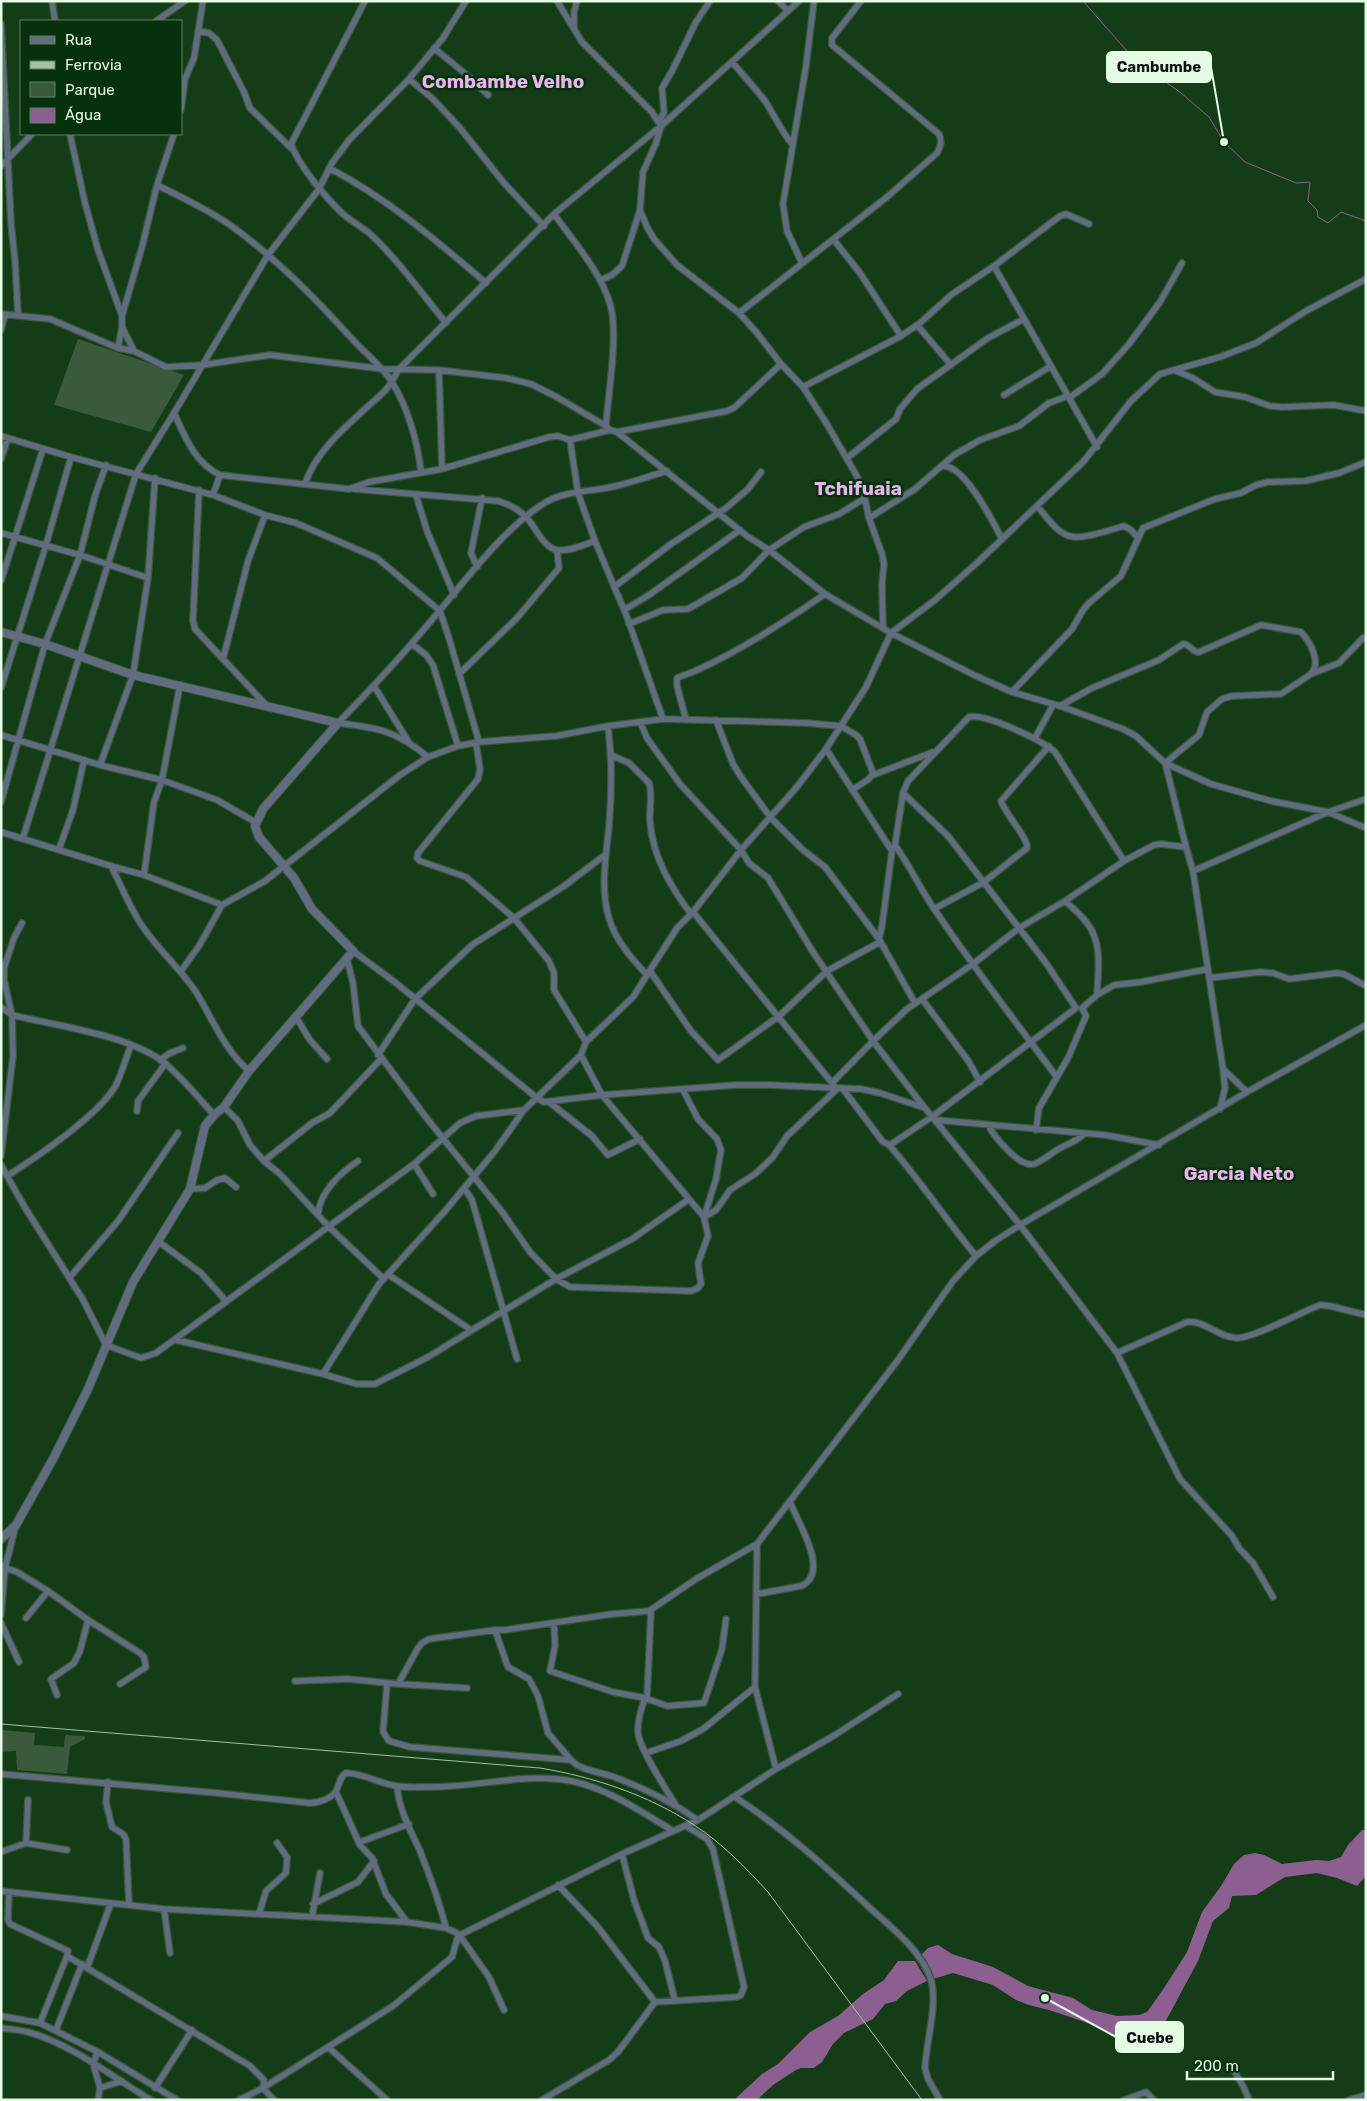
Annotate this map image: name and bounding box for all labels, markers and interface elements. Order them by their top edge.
legend [20,20,182,135]
text: Rua [65,31,92,49]
callout: Cambumbe [1107,52,1211,82]
text: Ferrovia [65,56,122,74]
text: Cambumbe [1117,58,1201,76]
district label: Combambe Velho [422,70,584,93]
text: Parque [65,81,115,99]
text: Água [65,106,101,124]
district label: Tchifuaia [814,477,902,500]
district label: Garcia Neto [1184,1162,1294,1185]
callout: Cuebe [1116,2022,1183,2052]
text: Cuebe [1126,2029,1174,2047]
scale bar [1187,2048,1333,2080]
text: 200 m [1194,2057,1239,2075]

